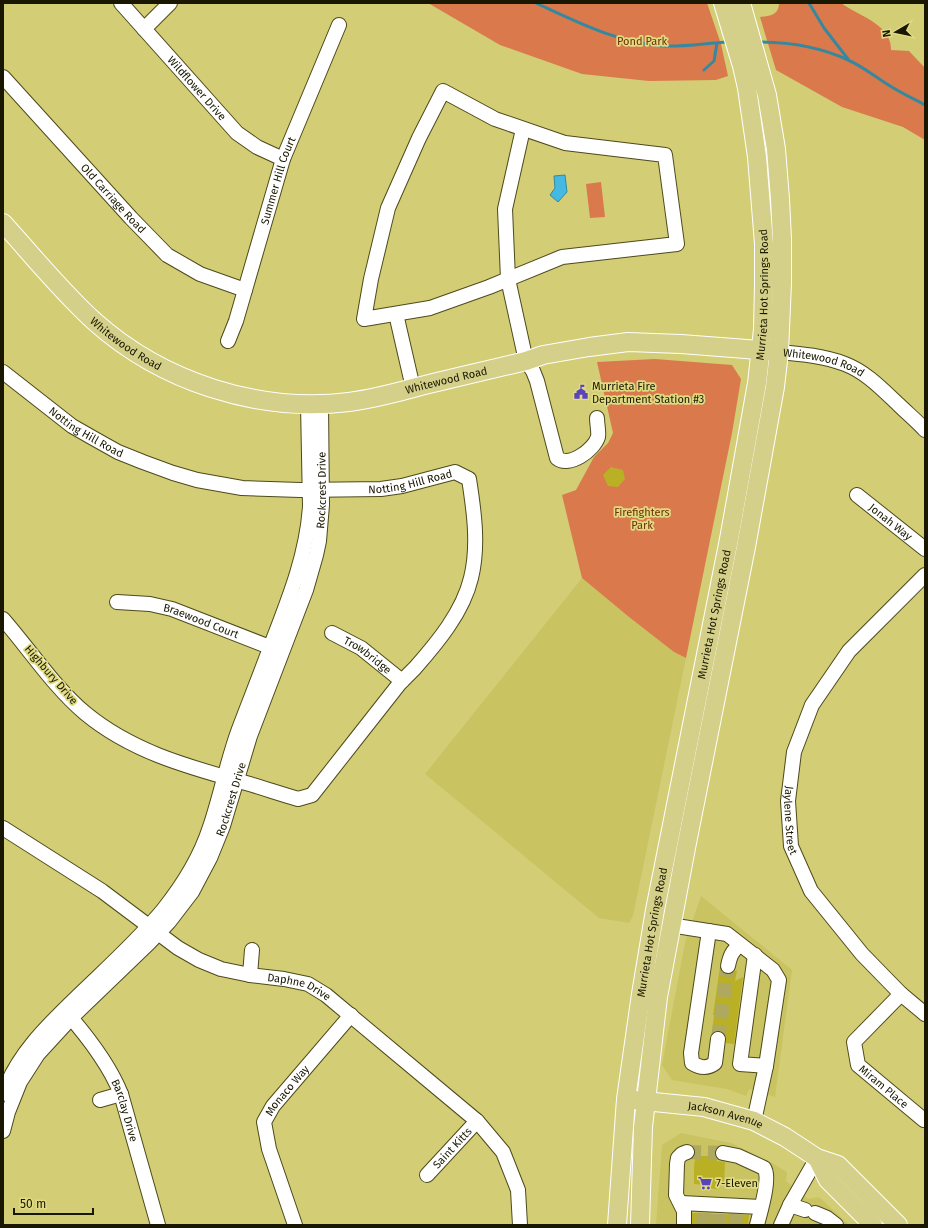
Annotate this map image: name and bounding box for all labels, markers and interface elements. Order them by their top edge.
north arrow [876,12,916,52]
text: N [880,29,894,38]
park label: Pond Park [617,35,667,48]
street label: Wildflower Drive [165,53,229,123]
street label: Summer Hill Court [258,135,298,226]
street label: Old Carriage Road [78,161,148,236]
street label: Murrieta Hot Springs Road [753,228,771,361]
street label: Whitewood Road [88,314,164,373]
street label: Whitewood Road [782,346,867,379]
street label: Whitewood Road [404,364,488,396]
place label: Murrieta Fire Department Station #3 [592,380,704,406]
public building icon: Murrieta Fire Department Station #3 [573,384,589,400]
street label: Notting Hill Road [46,404,125,460]
street label: Rockcrest Drive [314,452,329,529]
street label: Notting Hill Road [368,467,453,496]
street label: Jonah Way [866,501,915,543]
park label: Firefighters Park [614,506,670,532]
street label: Murrieta Hot Springs Road [695,549,733,680]
street label: Braewood Court [162,601,241,641]
street label: Trowbridge [342,634,394,676]
street label: Highbury Drive [22,643,80,707]
street label: Rockcrest Drive [213,761,248,838]
street label: Jaylene Street [781,785,801,857]
street label: Murrieta Hot Springs Road [634,866,670,998]
street label: Daphne Drive [267,971,334,1003]
street label: Monaco Way [262,1062,312,1118]
street label: Miram Place [856,1062,911,1111]
street label: Barclay Drive [109,1077,141,1143]
street label: Jackson Avenue [687,1099,765,1131]
street label: Saint Kitts [430,1125,474,1171]
supermarket icon: 7-Eleven [697,1175,713,1191]
place label: 7-Eleven [716,1177,758,1190]
scale bar [14,1190,93,1216]
text: 50 m [20,1197,46,1211]

